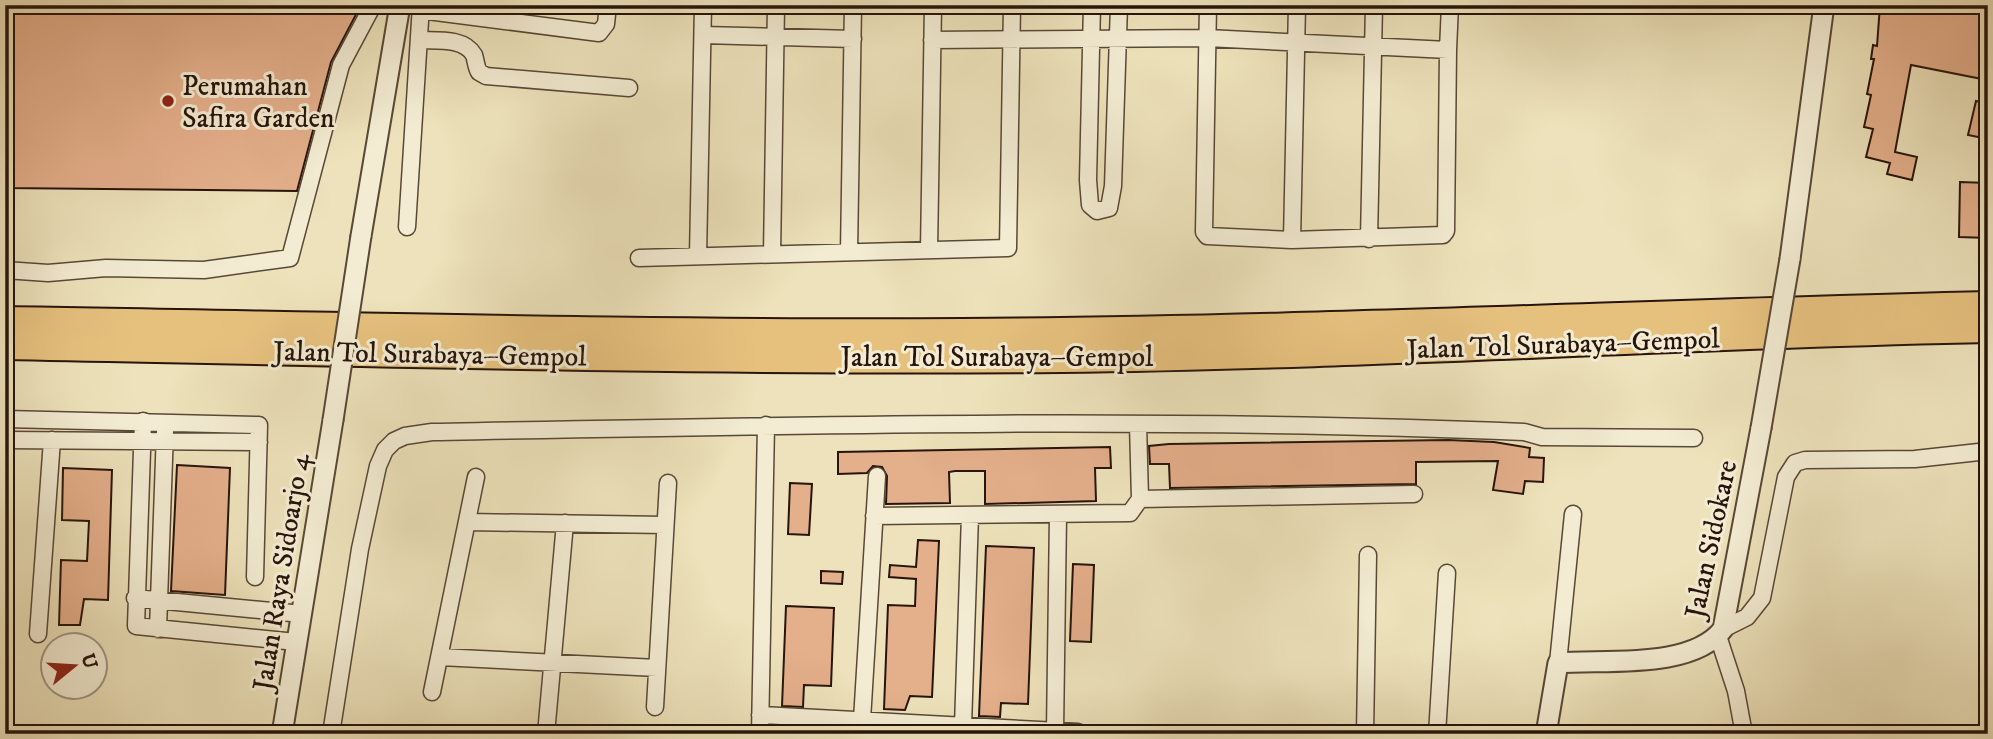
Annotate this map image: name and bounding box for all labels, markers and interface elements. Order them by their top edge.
place label: Perumahan Safira Garden [182,69,335,136]
marker: Perumahan Safira Garden [160,93,176,109]
street label: Jalan Tol Surabaya–Gempol [1403,322,1721,368]
street label: Jalan Tol Surabaya–Gempol [270,334,587,375]
street label: Jalan Tol Surabaya–Gempol [837,340,1154,375]
street label: Jalan Raya Sidoarjo 4 [245,450,318,696]
street label: Jalan Sidokare [1677,457,1745,624]
north arrow [38,630,108,700]
text: U [76,651,102,672]

